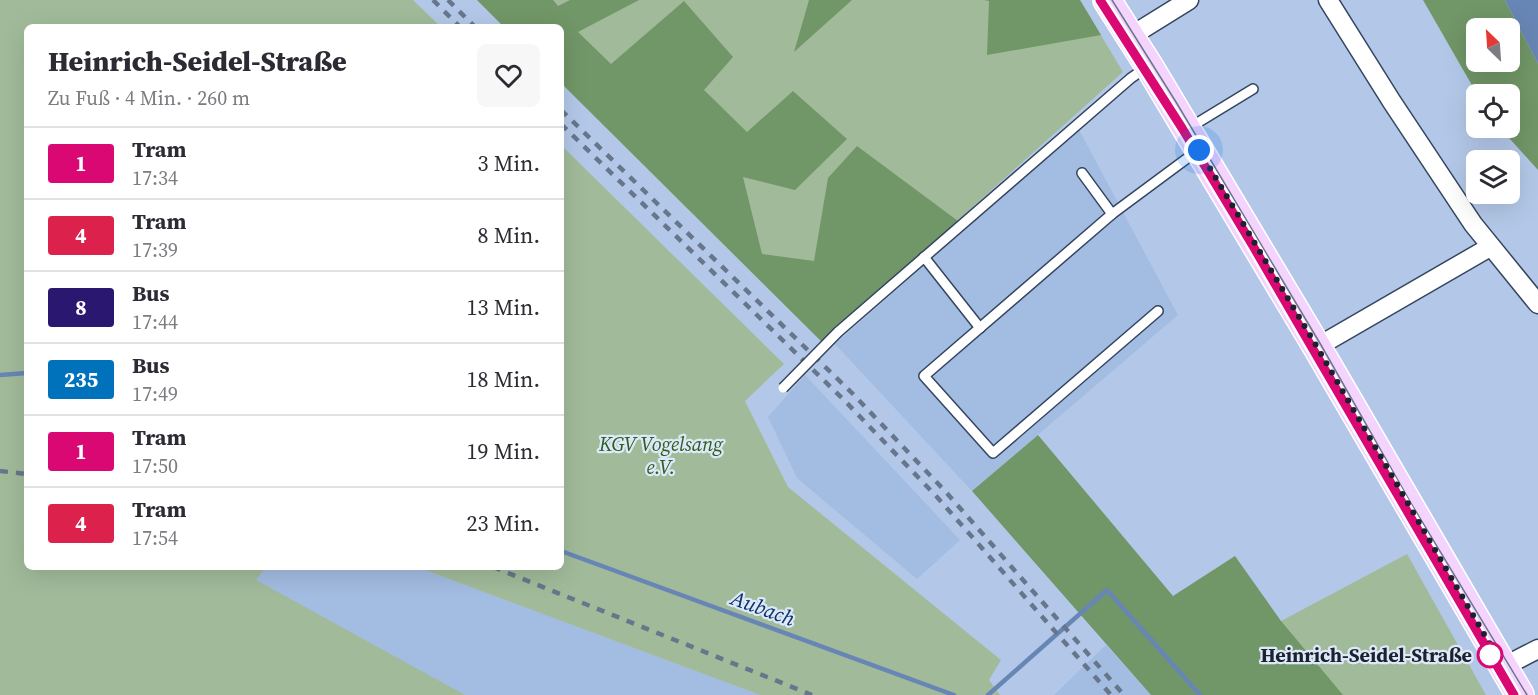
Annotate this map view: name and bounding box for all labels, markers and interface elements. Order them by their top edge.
north arrow [1466,18,1520,72]
map controls [1466,18,1520,204]
text: Heinrich-Seidel-Straße [48,42,347,80]
button: heart [477,44,540,107]
text: Zu Fuß · 4 Min. · 260 m [48,84,250,112]
button: locate [1466,84,1520,138]
text: Tram [132,134,186,164]
your location [1184,135,1214,165]
text: 3 Min. [478,148,540,178]
text: 1 [75,149,87,178]
button: layers [1466,150,1520,204]
text: 17:34 [132,164,178,192]
text: Tram [132,206,186,236]
text: 8 Min. [478,220,540,250]
text: 4 [75,221,87,250]
text: 17:39 [132,236,178,264]
text: Bus [132,278,169,308]
text: 13 Min. [467,292,540,322]
text: 8 [75,293,87,322]
text: 17:44 [132,308,178,336]
text: Bus [132,350,169,380]
text: 18 Min. [467,364,540,394]
text: 235 [64,365,98,394]
text: 17:49 [132,380,178,408]
text: Tram [132,422,186,452]
park label: KGV Vogelsang e.V. [598,430,724,481]
text: 19 Min. [467,436,540,466]
text: 1 [75,437,87,466]
text: 17:50 [132,452,178,480]
text: Tram [132,494,186,524]
text: 23 Min. [467,508,540,538]
text: 4 [75,509,87,538]
text: 17:54 [132,524,178,552]
water label: Aubach [726,583,799,633]
place label: Heinrich-Seidel-Straße [1261,641,1472,669]
marker: Heinrich-Seidel-Straße [1477,642,1503,668]

